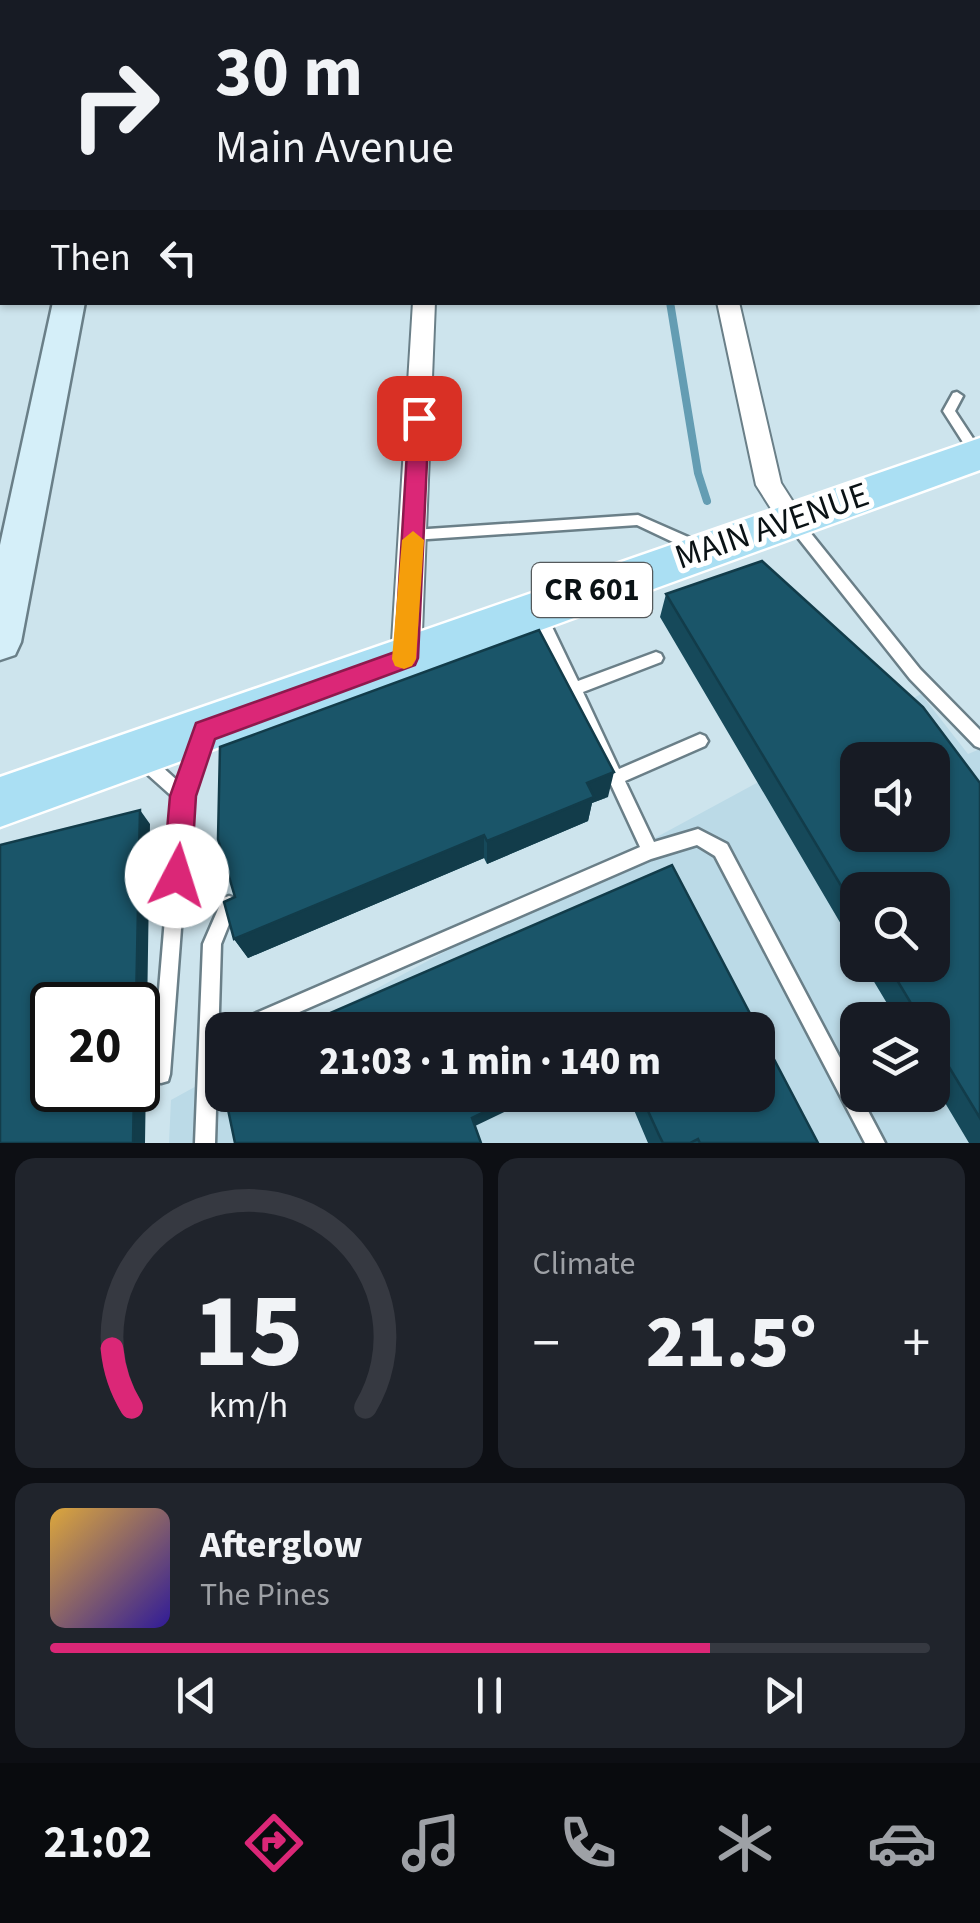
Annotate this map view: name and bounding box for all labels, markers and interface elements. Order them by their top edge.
text: 30 m [215,23,363,123]
icon: right [50,40,180,170]
text: Main Avenue [215,116,454,180]
icon: left [151,230,206,285]
text: Then [50,231,131,285]
pin [377,376,462,461]
icon: arrive [392,391,447,446]
street label: MAIN AVENUE [668,469,876,583]
road number: CR 601 [532,563,652,617]
map controls [840,742,950,1112]
button: sound [840,742,950,852]
position arrow [125,824,229,928]
button: search [840,872,950,982]
speed limit sign: 20 [30,982,160,1112]
button: layers [840,1002,950,1112]
text: 21:03 · 1 min · 140 m [319,1035,661,1089]
text: Climate [533,1241,635,1287]
text: 15 [194,1259,304,1407]
text: 21.5° [646,1289,817,1396]
text: − [533,1305,560,1383]
text: + [903,1305,930,1383]
text: km/h [209,1380,288,1431]
text: Afterglow [200,1518,363,1572]
text: The Pines [200,1572,330,1618]
icon: previous [169,1668,224,1723]
icon: pause [462,1668,517,1723]
icon: next [756,1668,811,1723]
icon: directions [239,1808,309,1878]
icon: music [396,1808,466,1878]
icon: phone [553,1808,623,1878]
icon: climate [710,1808,780,1878]
icon: car [867,1808,937,1878]
text: 21:02 [43,1811,152,1875]

